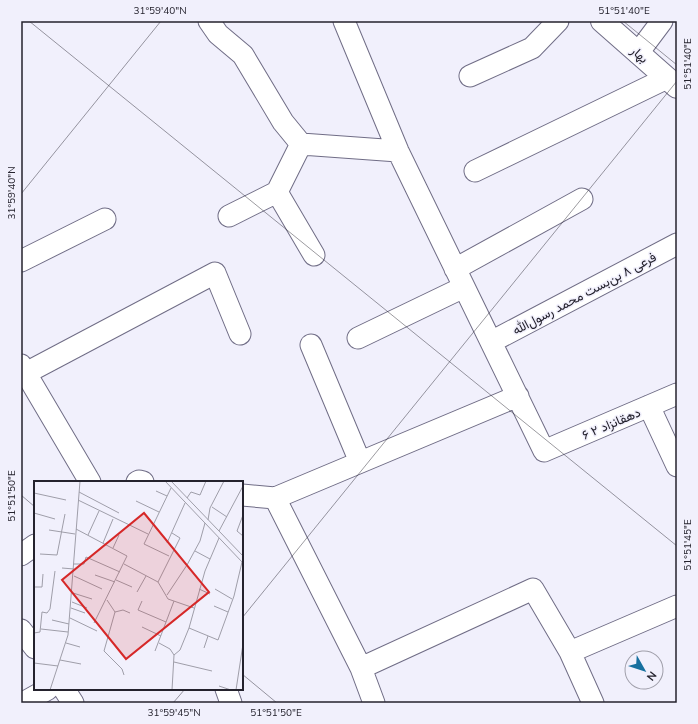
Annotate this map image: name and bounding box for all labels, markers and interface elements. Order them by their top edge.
text: 31°59'40"N [133,4,187,18]
text: 51°51'40"E [598,4,650,18]
text: 51°51'40"E [681,38,695,90]
street label: بهار [626,41,652,68]
text: 31°59'40"N [5,166,19,220]
street label: فرعی ۸ بن‌بست محمد رسول‌الله [509,248,660,340]
street label: ۶ دهقانزاد ۲ [579,404,643,444]
text: 51°51'50"E [5,470,19,522]
inset map [34,481,243,690]
text: 51°51'45"E [681,519,695,571]
north arrow [624,650,664,690]
text: N [643,668,660,684]
text: 31°59'45"N [147,706,201,720]
text: 51°51'50"E [250,706,302,720]

